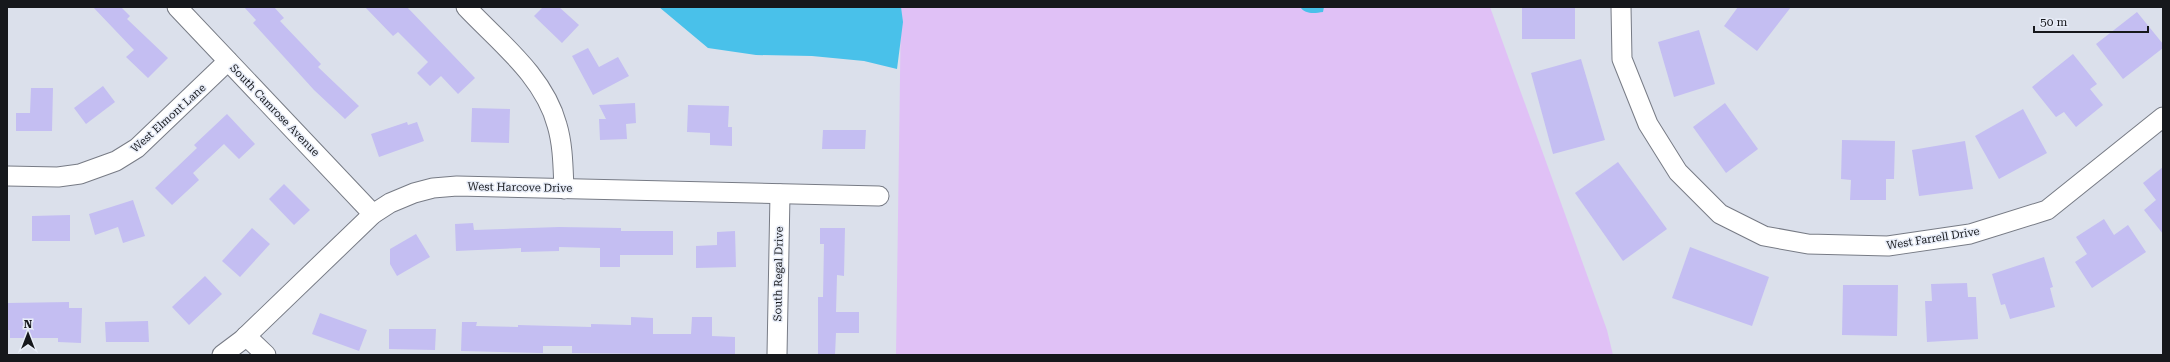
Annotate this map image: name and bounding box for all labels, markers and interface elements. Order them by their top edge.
scale bar [2034,8,2148,34]
text: 50 m [2040,15,2067,29]
street label: South Camrose Avenue [227,62,322,159]
street label: West Elmont Lane [128,81,208,155]
street label: West Harcove Drive [468,180,572,195]
street label: West Farrell Drive [1886,225,1981,252]
street label: South Regal Drive [771,226,786,322]
north arrow [8,314,48,354]
text: N [24,318,33,331]

